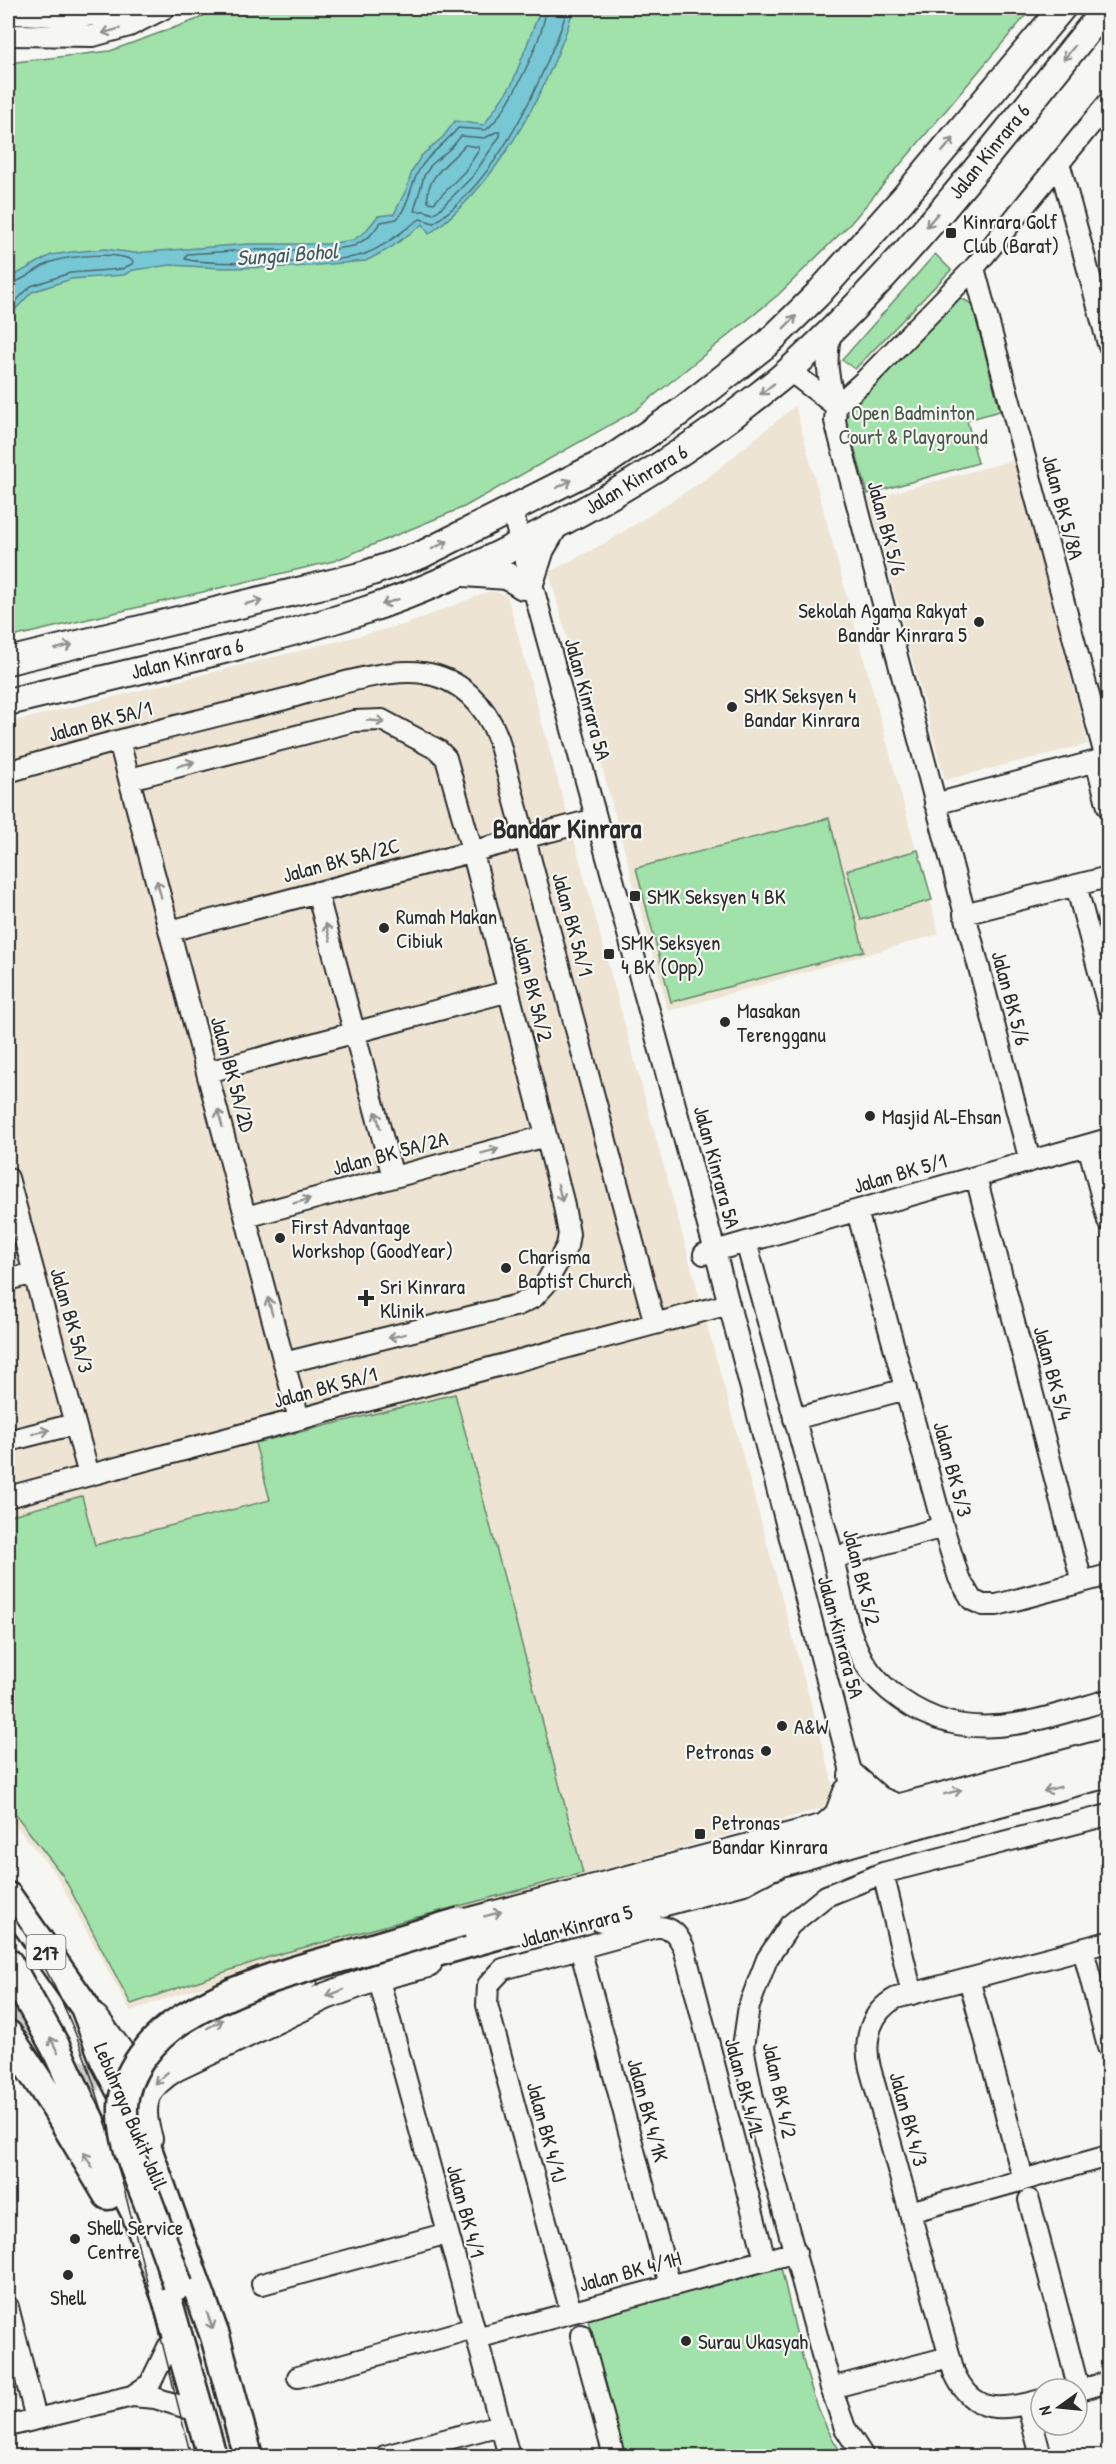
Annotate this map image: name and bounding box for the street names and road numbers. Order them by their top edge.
street label: Jalan Kinrara 6 [941,97,1037,205]
street label: Jalan Kinrara 6 [579,437,693,521]
street label: Jalan BK 5/8A [1035,451,1091,563]
street label: Jalan BK 5/6 [860,478,914,578]
street label: Jalan Kinrara 6 [128,630,246,686]
street label: Jalan Kinrara 5A [558,634,618,764]
street label: Jalan BK 5A/1 [45,693,155,749]
street label: Jalan BK 5A/2C [279,830,403,890]
street label: Jalan BK 5A/1 [545,869,601,979]
street label: Jalan BK 5A/2 [506,932,560,1044]
street label: Jalan BK 5/6 [984,948,1038,1048]
street label: Jalan BK 5A/2D [204,1013,262,1135]
street label: Jalan Kinrara 5A [687,1102,747,1232]
street label: Jalan BK 5A/2A [329,1124,451,1182]
street label: Jalan BK 5/1 [850,1146,950,1200]
street label: Jalan BK 5A/3 [43,1264,101,1376]
street label: Jalan BK 5/4 [1027,1323,1079,1423]
street label: Jalan BK 5A/1 [270,1359,380,1415]
street label: Jalan BK 5/3 [926,1418,980,1520]
street label: Jalan BK 5/2 [836,1526,888,1628]
street label: Jalan Kinrara 5A [811,1572,871,1702]
street label: Jalan Kinrara 5 [516,1897,636,1955]
road number: 217 [26,1935,66,1969]
street label: Jalan BK 4/1L [718,2035,772,2142]
street label: Lebuhraya Bukit Jalil [87,2038,175,2194]
street label: Jalan BK 4/2 [756,2039,804,2141]
street label: Jalan BK 4/1K [620,2055,676,2165]
street label: Jalan BK 4/3 [882,2069,936,2169]
street label: Jalan BK 4/1J [520,2079,574,2186]
street label: Jalan BK 4/1 [440,2161,492,2261]
street label: Jalan BK 4/1H [576,2243,685,2299]

